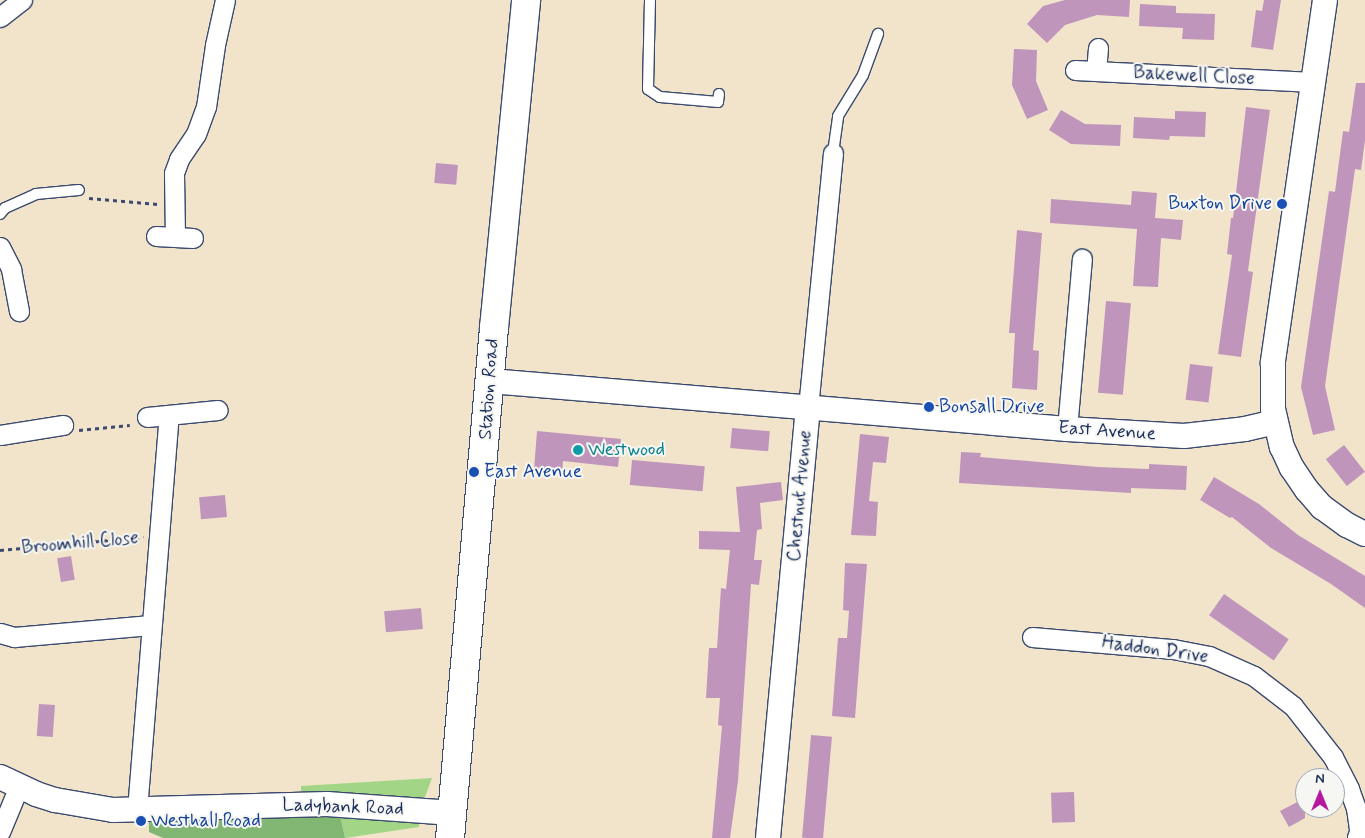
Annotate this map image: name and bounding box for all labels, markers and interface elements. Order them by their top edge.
street label: Bakewell Close [1133,61,1255,91]
place label: Buxton Drive [1170,193,1272,215]
marker: Buxton Drive [1276,198,1288,210]
street label: Station Road [474,339,504,439]
place label: Bonsall Drive [939,396,1043,418]
marker: Bonsall Drive [923,401,935,413]
street label: East Avenue [1057,416,1157,446]
street label: Chestnut Avenue [783,427,817,565]
place label: Westwood [588,439,665,461]
marker: Westwood [572,444,584,456]
place label: East Avenue [484,461,582,483]
marker: East Avenue [468,466,480,478]
street label: Broomhill Close [19,526,141,560]
street label: Haddon Drive [1101,631,1209,669]
north arrow [1295,768,1345,818]
text: N [1315,770,1325,788]
street label: Ladybank Road [282,793,404,821]
place label: Westhall Road [151,810,261,832]
marker: Westhall Road [135,815,147,827]

